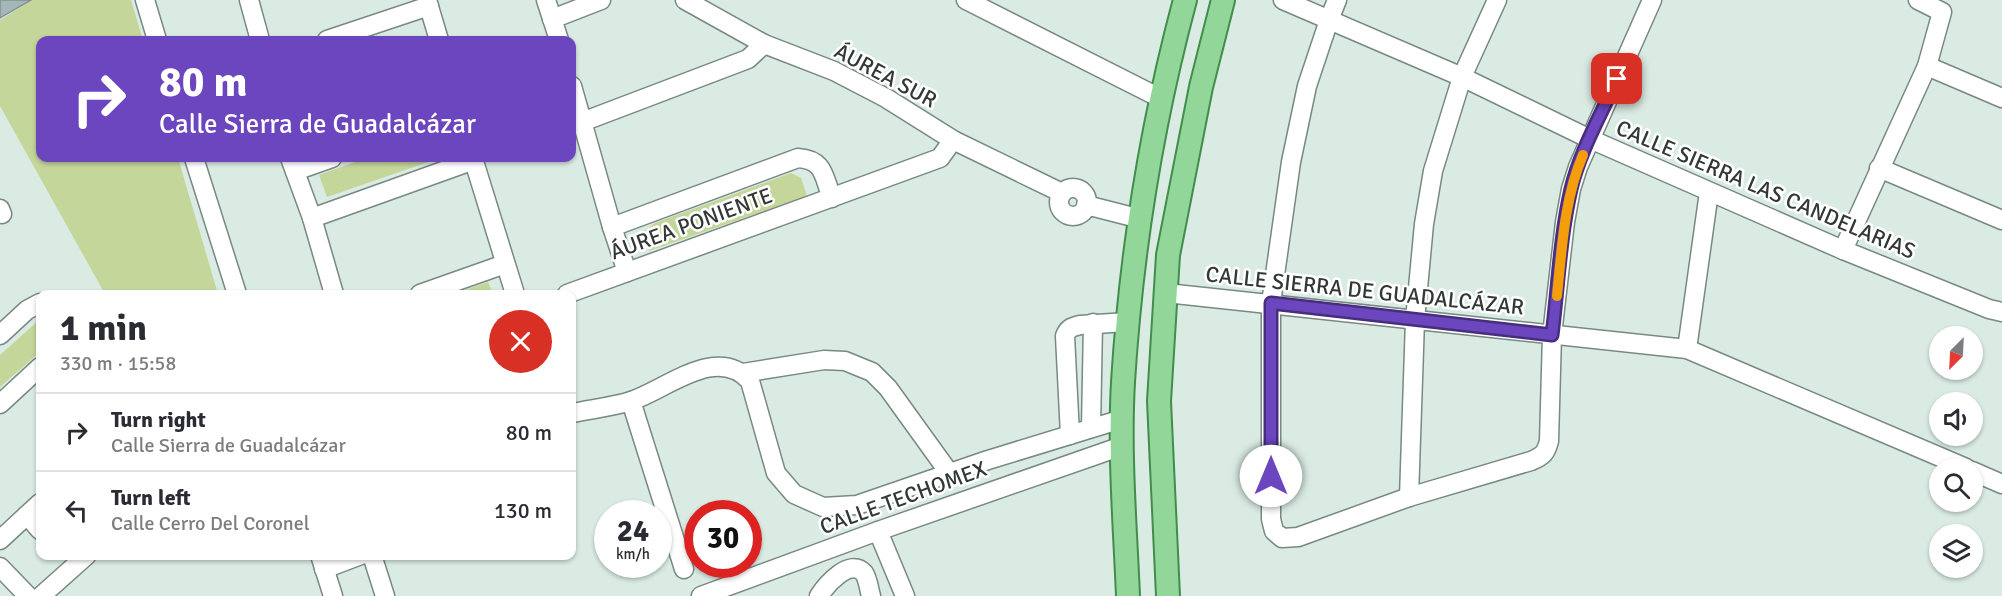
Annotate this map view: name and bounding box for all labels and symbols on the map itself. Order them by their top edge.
street label: ÁUREA SUR [830,37,941,114]
pin [1591,53,1642,104]
street label: CALLE SIERRA LAS CANDELARIAS [1612,114,1920,265]
street label: ÁUREA PONIENTE [606,182,776,265]
street label: CALLE SIERRA DE GUADALCÁZAR [1204,260,1525,321]
north arrow [1929,326,1983,380]
position arrow [1239,444,1303,508]
street label: CALLE TECHOMEX [816,455,990,540]
speed limit sign: 30 [684,500,762,578]

